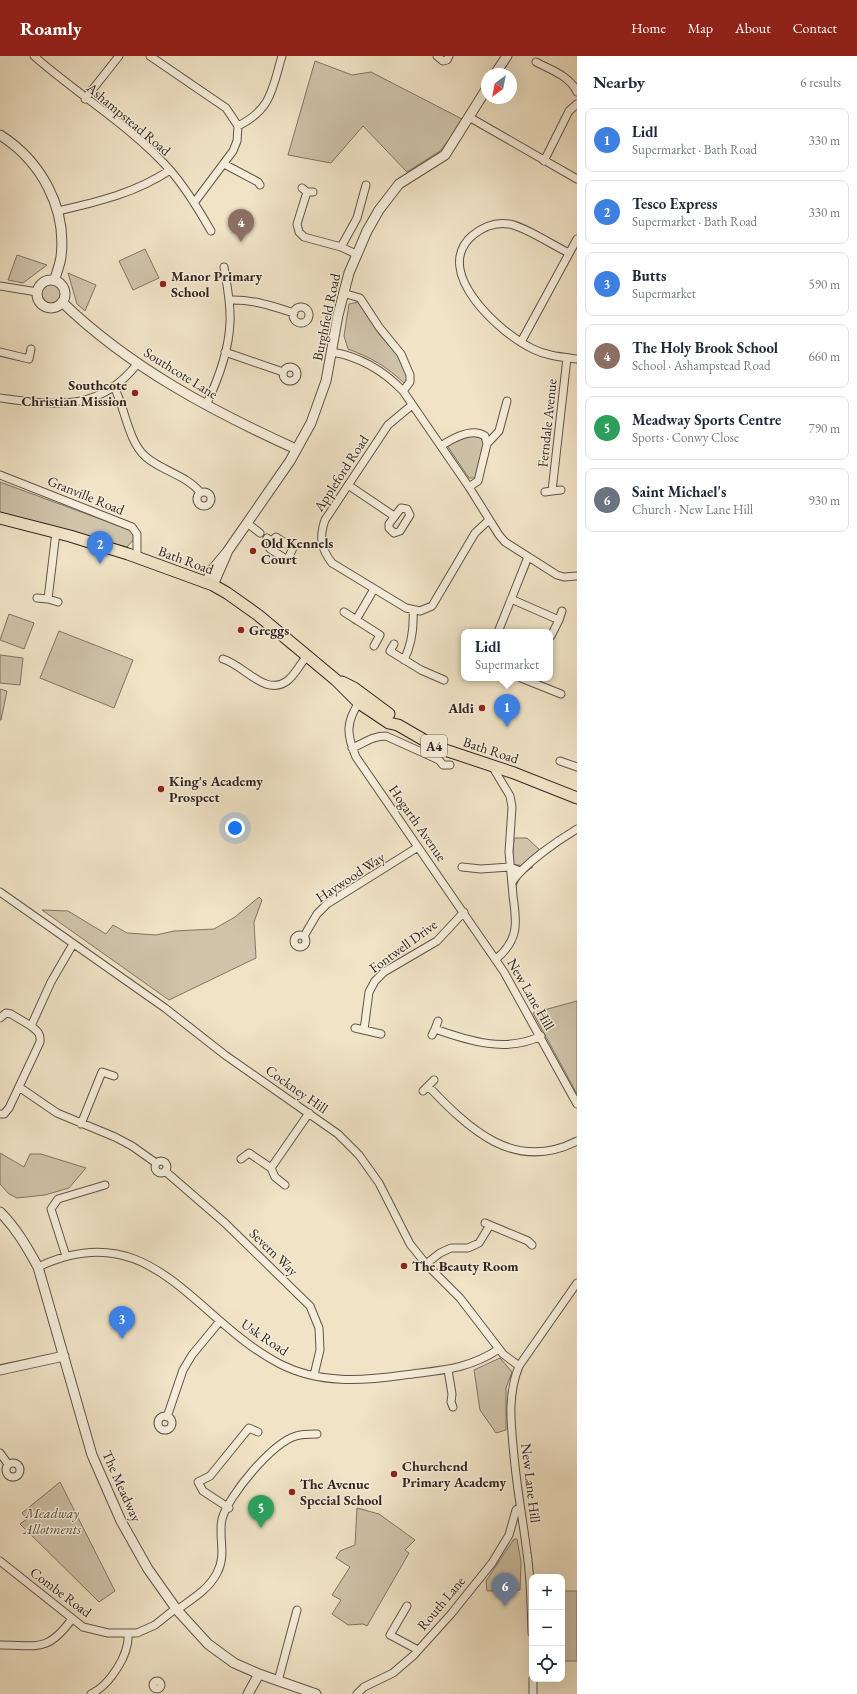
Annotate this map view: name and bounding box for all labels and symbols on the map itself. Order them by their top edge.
north arrow [481,68,517,104]
street label: Ashampstead Road [82,78,175,160]
pin: 4 [228,209,254,242]
place label: Manor Primary School [171,267,262,301]
street label: Burghfield Road [308,271,344,362]
marker: Manor Primary School [158,279,168,289]
street label: Southcote Lane [141,343,222,403]
place label: Southcote Christian Mission [21,376,127,410]
street label: Ferndale Avenue [533,377,561,468]
marker: Southcote Christian Mission [130,388,140,398]
street label: Appleford Road [309,431,373,516]
street label: Granville Road [45,471,128,519]
pin: 2 [87,531,113,564]
place label: Old Kennels Court [261,534,333,568]
street label: Bath Road [156,542,217,579]
marker: Old Kennels Court [248,546,258,556]
place label: Greggs [249,621,289,639]
marker: Greggs [236,625,246,635]
pin: 1 [494,694,520,727]
place label: Aldi [447,699,474,717]
marker: Aldi [477,703,487,713]
street label: Bath Road [461,733,522,768]
road number: A4 [421,735,447,757]
place label: King's Academy Prospect [169,772,263,806]
street label: Hogarth Avenue [385,781,451,865]
marker: King's Academy Prospect [156,784,166,794]
your location [225,818,245,838]
street label: Haywood Way [312,847,389,906]
street label: Fontwell Drive [366,915,441,977]
street label: New Lane Hill [503,955,559,1034]
street label: Cockney Hill [262,1061,332,1118]
street label: Severn Way [246,1224,303,1280]
place label: The Beauty Room [412,1257,519,1275]
marker: The Beauty Room [399,1261,409,1271]
pin: 3 [109,1306,135,1339]
street label: Usk Road [238,1315,293,1360]
street label: New Lane Hill [517,1442,545,1524]
street label: The Meadway [98,1447,146,1525]
place label: Churchend Primary Academy [402,1457,506,1491]
marker: Churchend Primary Academy [389,1469,399,1479]
place label: The Avenue Special School [300,1475,382,1509]
marker: The Avenue Special School [287,1487,297,1497]
pin: 5 [248,1495,274,1528]
park label: Meadway Allotments [22,1504,81,1538]
street label: Combe Road [27,1563,96,1622]
street label: Routh Lane [413,1572,469,1634]
pin: 6 [492,1573,518,1606]

